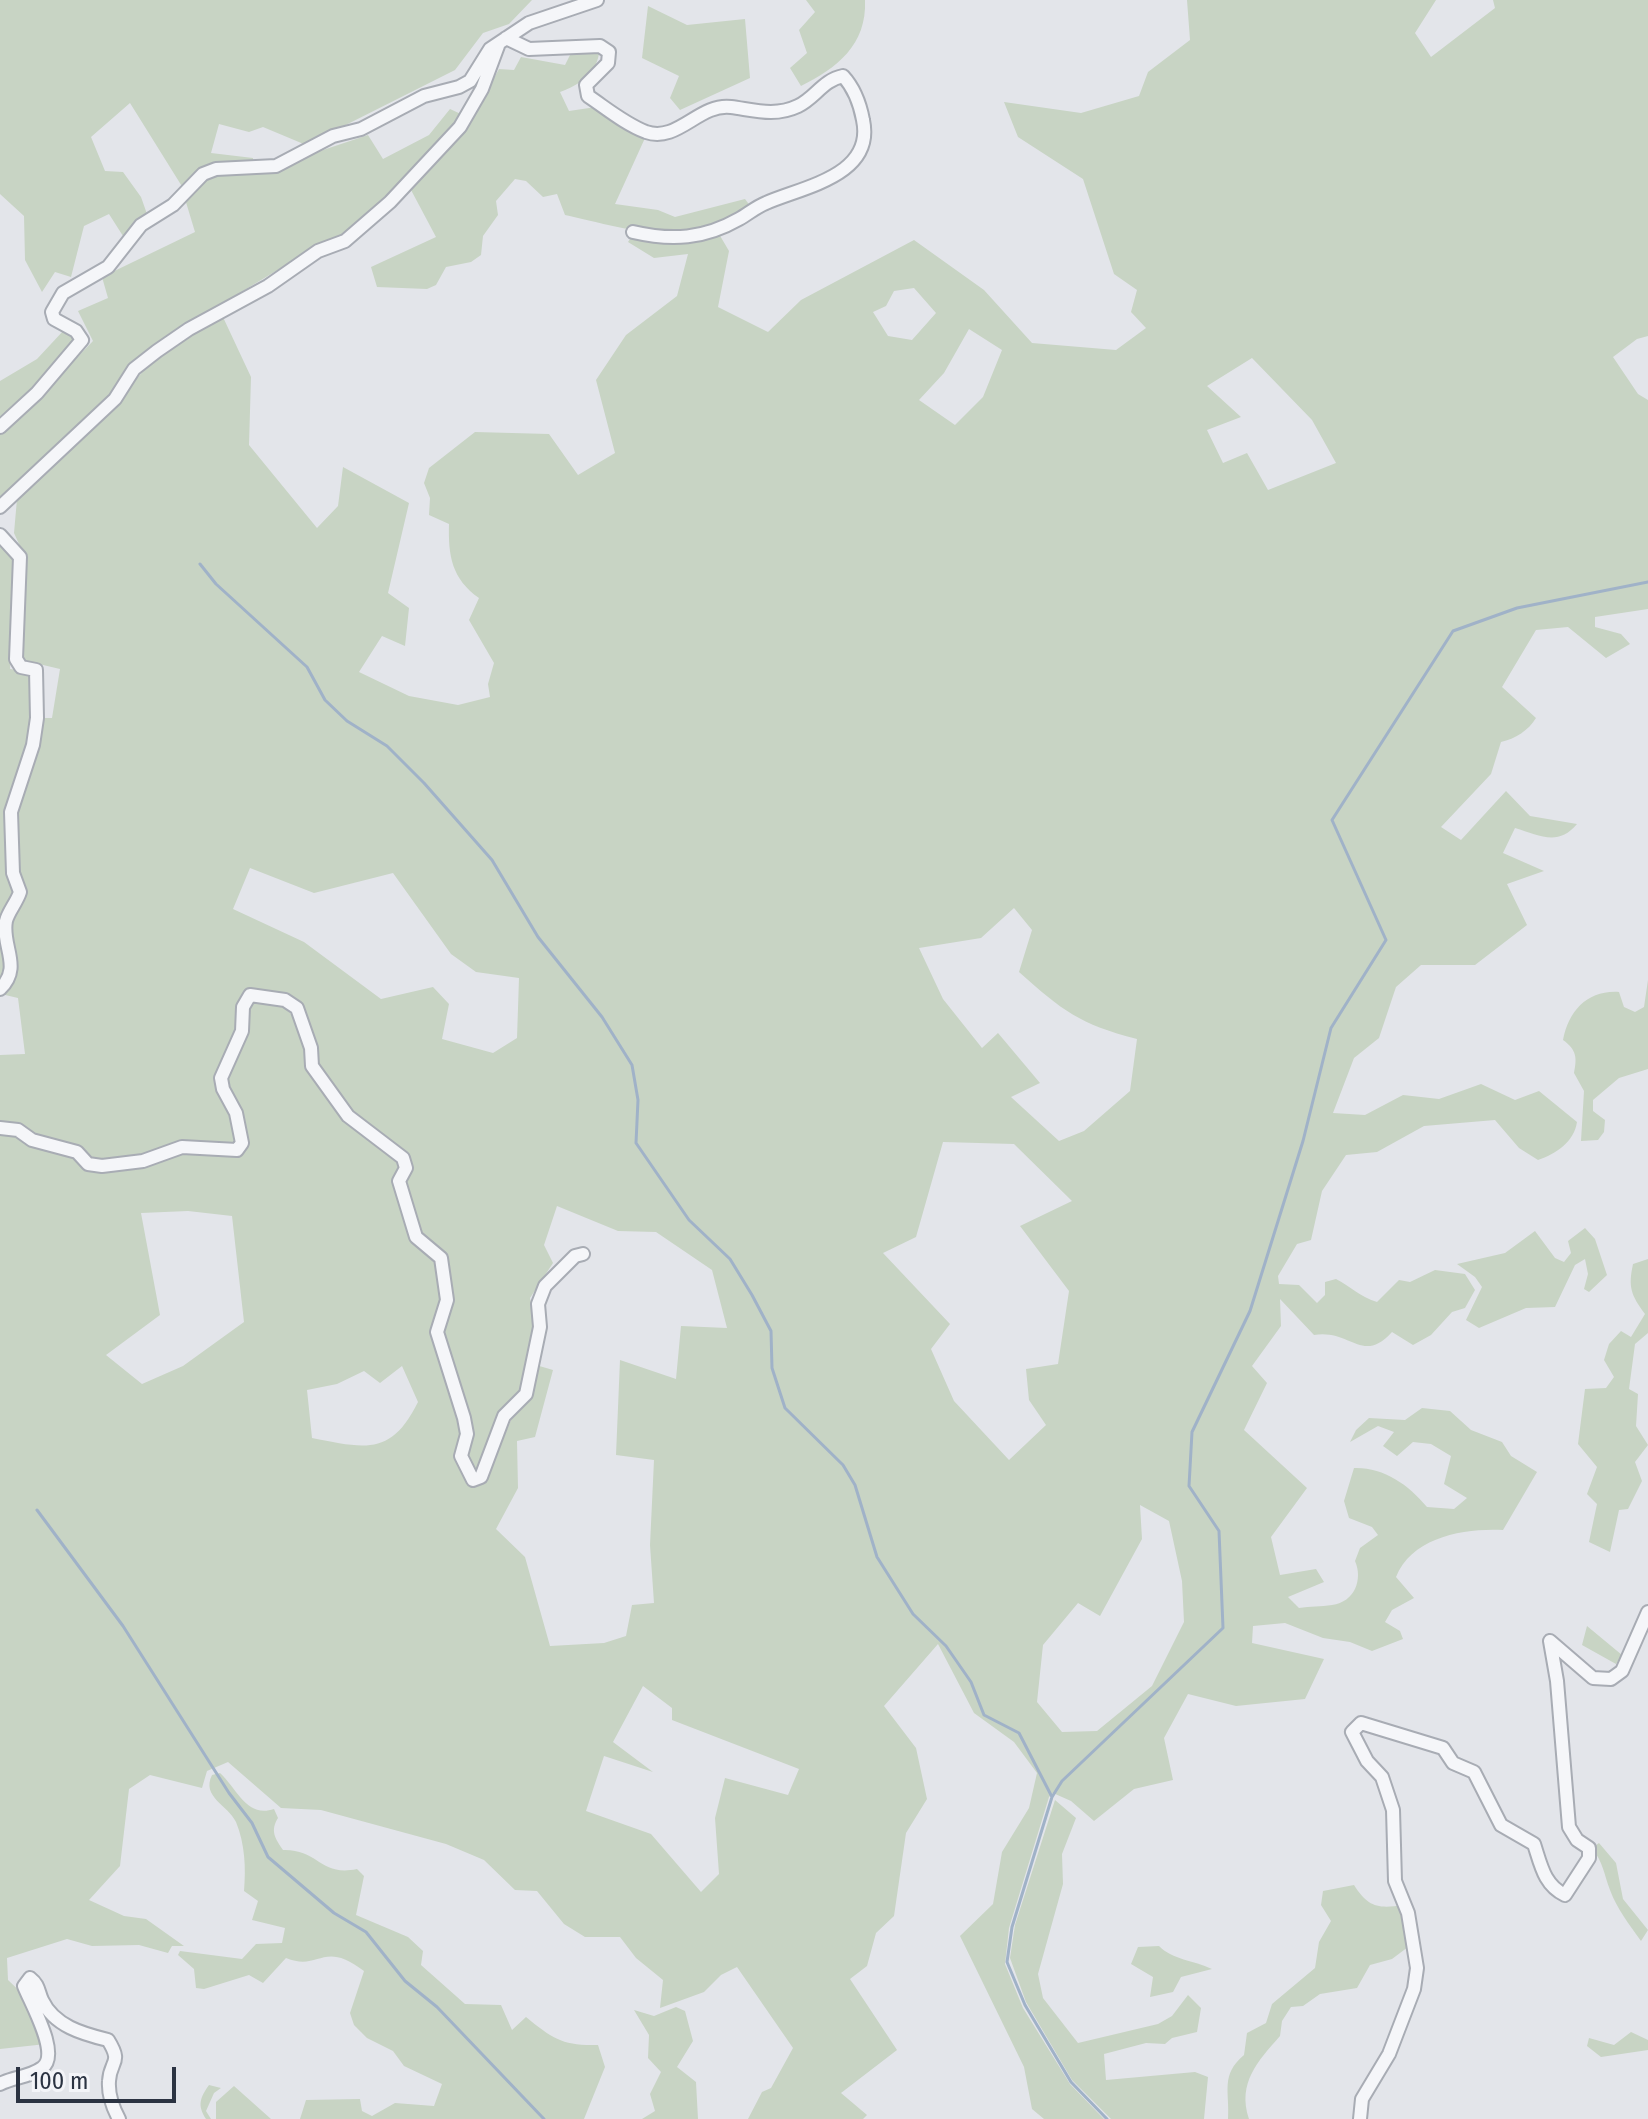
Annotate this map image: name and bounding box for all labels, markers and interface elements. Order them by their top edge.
scale bar [20,2051,180,2101]
text: 100 m [30,2067,88,2095]

